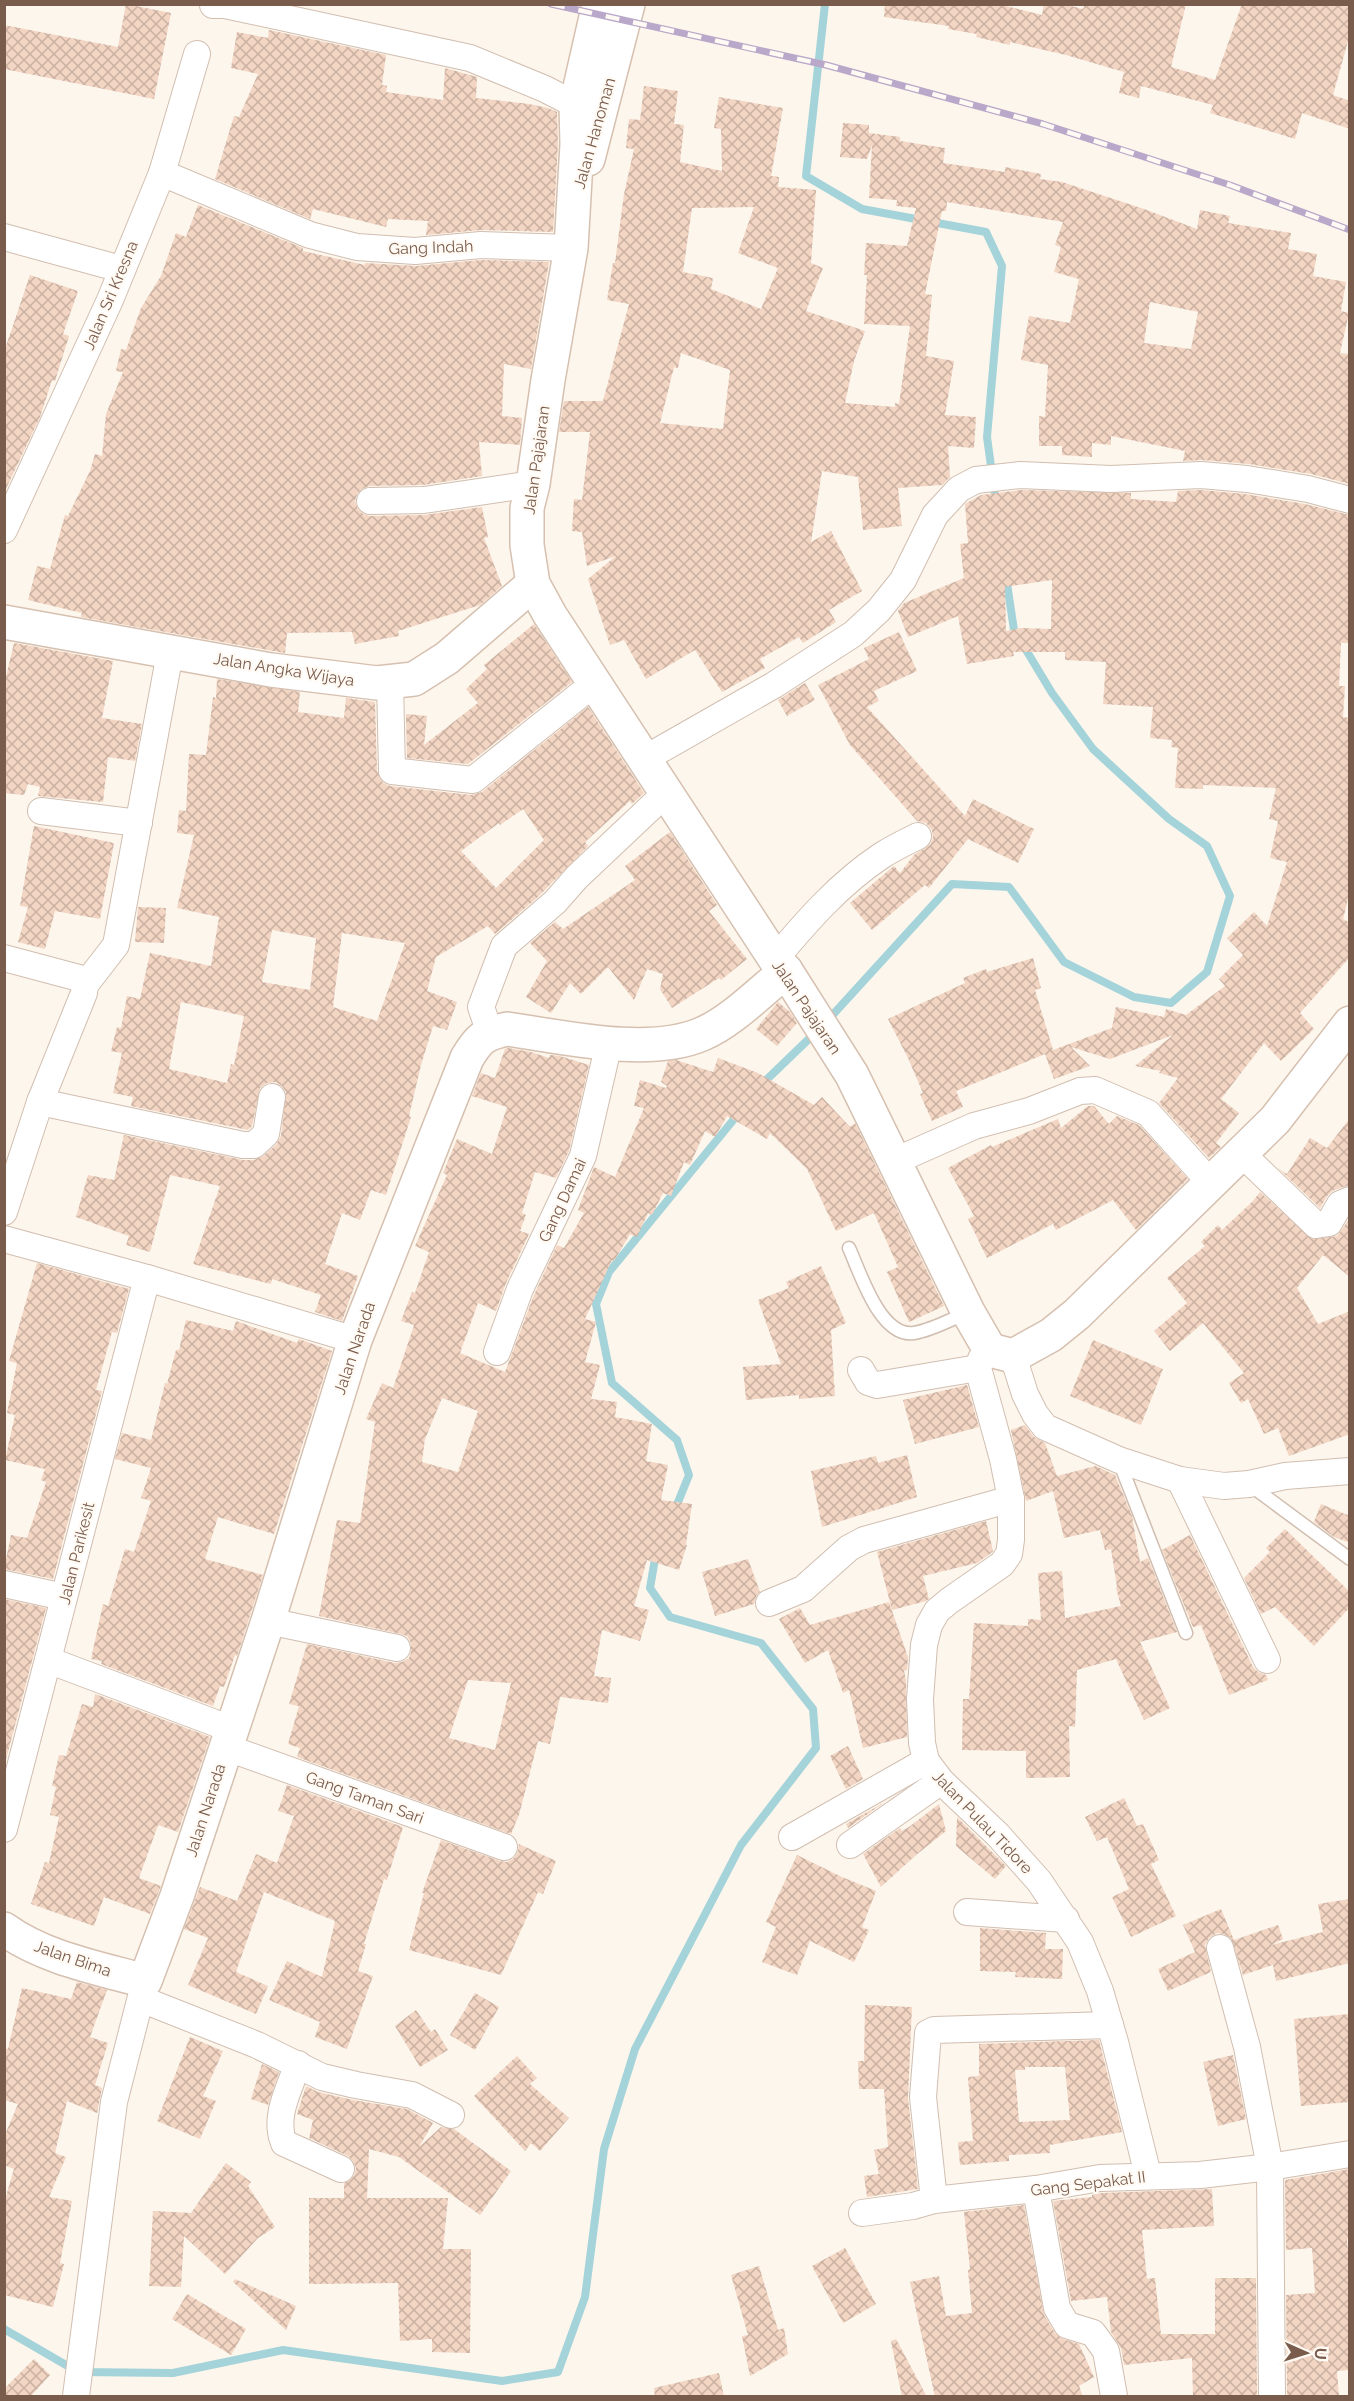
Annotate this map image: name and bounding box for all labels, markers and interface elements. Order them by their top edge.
street label: Jalan Hanoman [570,75,619,191]
street label: Gang Indah [388,237,474,258]
street label: Jalan Sri Kresna [79,238,142,353]
street label: Jalan Pajajaran [519,404,554,516]
street label: Jalan Angka Wijaya [212,649,356,690]
street label: Jalan Pajajaran [768,957,845,1058]
street label: Gang Damai [535,1155,590,1245]
street label: Jalan Narada [330,1299,379,1397]
street label: Jalan Parikesit [55,1500,98,1606]
street label: Jalan Narada [181,1761,229,1859]
street label: Gang Taman Sari [303,1767,426,1828]
street label: Jalan Pulau Tidore [929,1767,1037,1878]
street label: Jalan Bima [32,1936,114,1981]
street label: Gang Sepakat II [1030,2167,1147,2200]
north arrow [1276,2323,1336,2383]
text: U [1311,2347,1330,2360]

